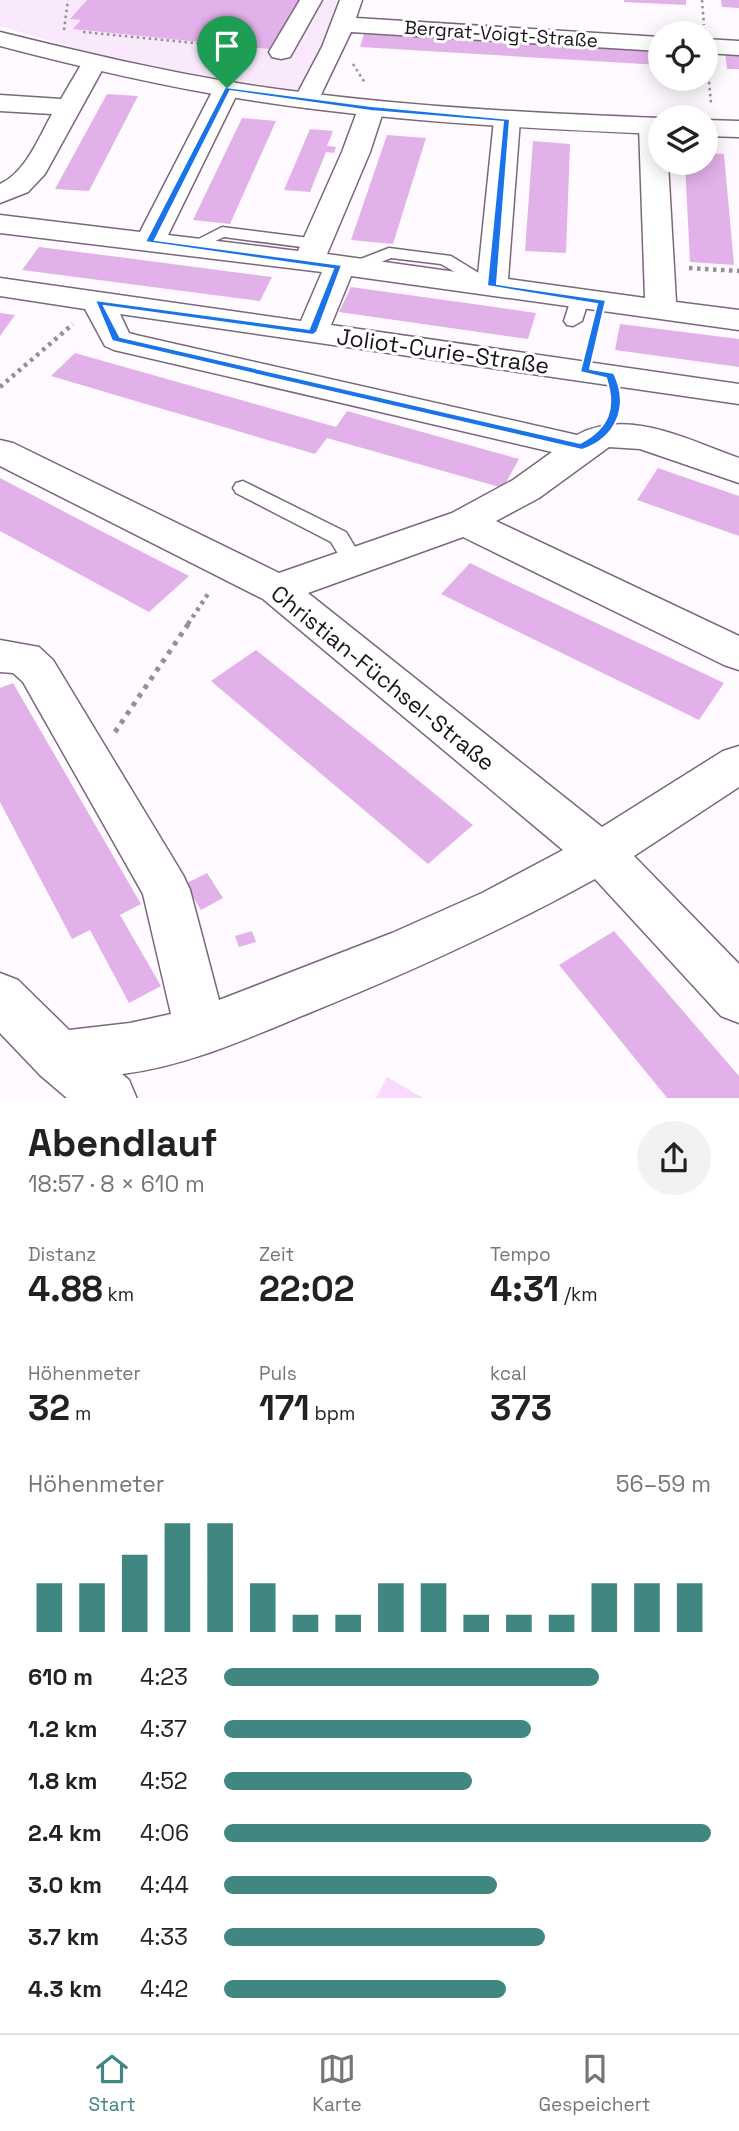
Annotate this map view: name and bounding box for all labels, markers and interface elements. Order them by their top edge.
street label: Bergrat-Voigt-Straße [403,15,599,53]
pin [197,16,257,88]
map controls [648,21,718,175]
button: locate [648,21,718,91]
icon: arrive [208,27,246,65]
button: layers [648,105,718,175]
street label: Joliot-Curie-Straße [335,321,551,381]
street label: Christian-Füchsel-Straße [265,578,501,778]
text: Abendlauf [28,1119,217,1167]
button: share [637,1121,711,1195]
text: 18:57 · 8 × 610 m [28,1169,205,1199]
text: Distanz [28,1242,96,1267]
text: Zeit [259,1242,294,1267]
text: Tempo [490,1242,551,1267]
text: 4.88 [28,1267,103,1311]
text: 22:02 [259,1267,354,1311]
text: 4:31 [490,1267,559,1311]
text: km [103,1282,134,1307]
text: /km [559,1282,598,1307]
text: Höhenmeter [28,1361,141,1386]
text: Puls [259,1361,297,1386]
text: kcal [490,1361,527,1386]
text: 32 [28,1386,70,1430]
text: 171 [259,1386,310,1430]
text: 373 [490,1386,552,1430]
text: m [70,1401,91,1426]
text: bpm [310,1401,355,1426]
text: Höhenmeter [28,1469,165,1499]
text: 56–59 m [616,1469,711,1499]
text: 610 m [28,1662,93,1692]
text: 4:23 [140,1662,188,1692]
text: 1.2 km [28,1714,97,1744]
text: 4:37 [140,1714,187,1744]
text: 1.8 km [28,1766,98,1796]
text: 4:52 [140,1766,188,1796]
text: 2.4 km [28,1818,102,1848]
text: 4:06 [140,1818,189,1848]
text: 3.0 km [28,1870,102,1900]
text: 4:44 [140,1870,189,1900]
text: 3.7 km [28,1922,99,1952]
text: 4:33 [140,1922,188,1952]
text: 4.3 km [28,1974,102,2004]
text: 4:42 [140,1974,188,2004]
tab: Start [88,2050,136,2117]
tab: Karte [312,2050,362,2117]
tab: Gespeichert [538,2050,651,2117]

